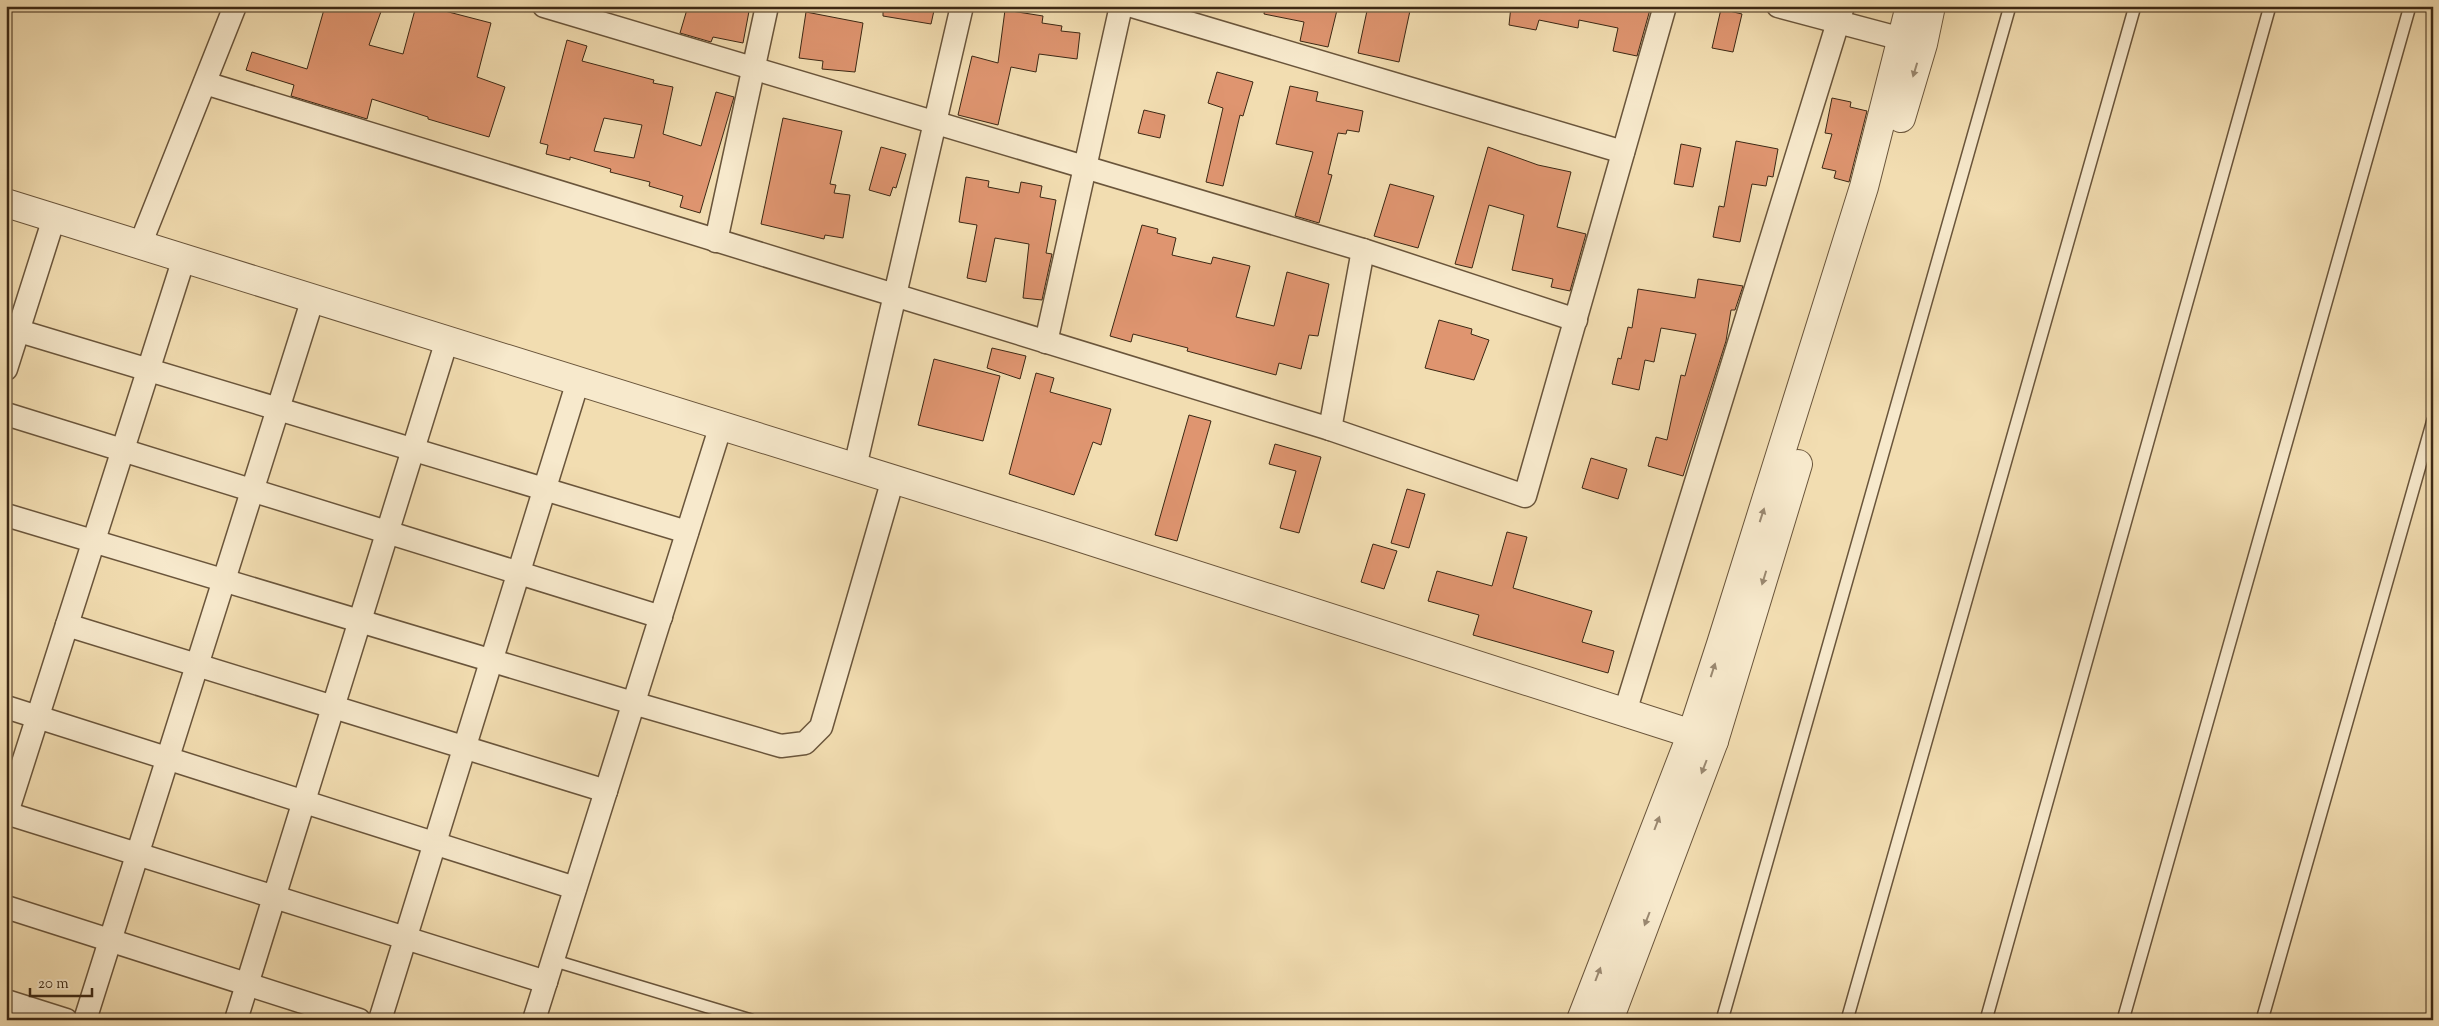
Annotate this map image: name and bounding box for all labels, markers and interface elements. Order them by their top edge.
one-way arrow [1910,63,1918,78]
one-way arrow [1758,508,1766,523]
one-way arrow [1759,571,1767,586]
one-way arrow [1709,662,1717,677]
one-way arrow [1700,760,1708,775]
one-way arrow [1653,815,1661,830]
one-way arrow [1643,912,1651,927]
scale bar [30,966,92,998]
one-way arrow [1594,966,1602,981]
text: 20 m [38,974,69,995]

